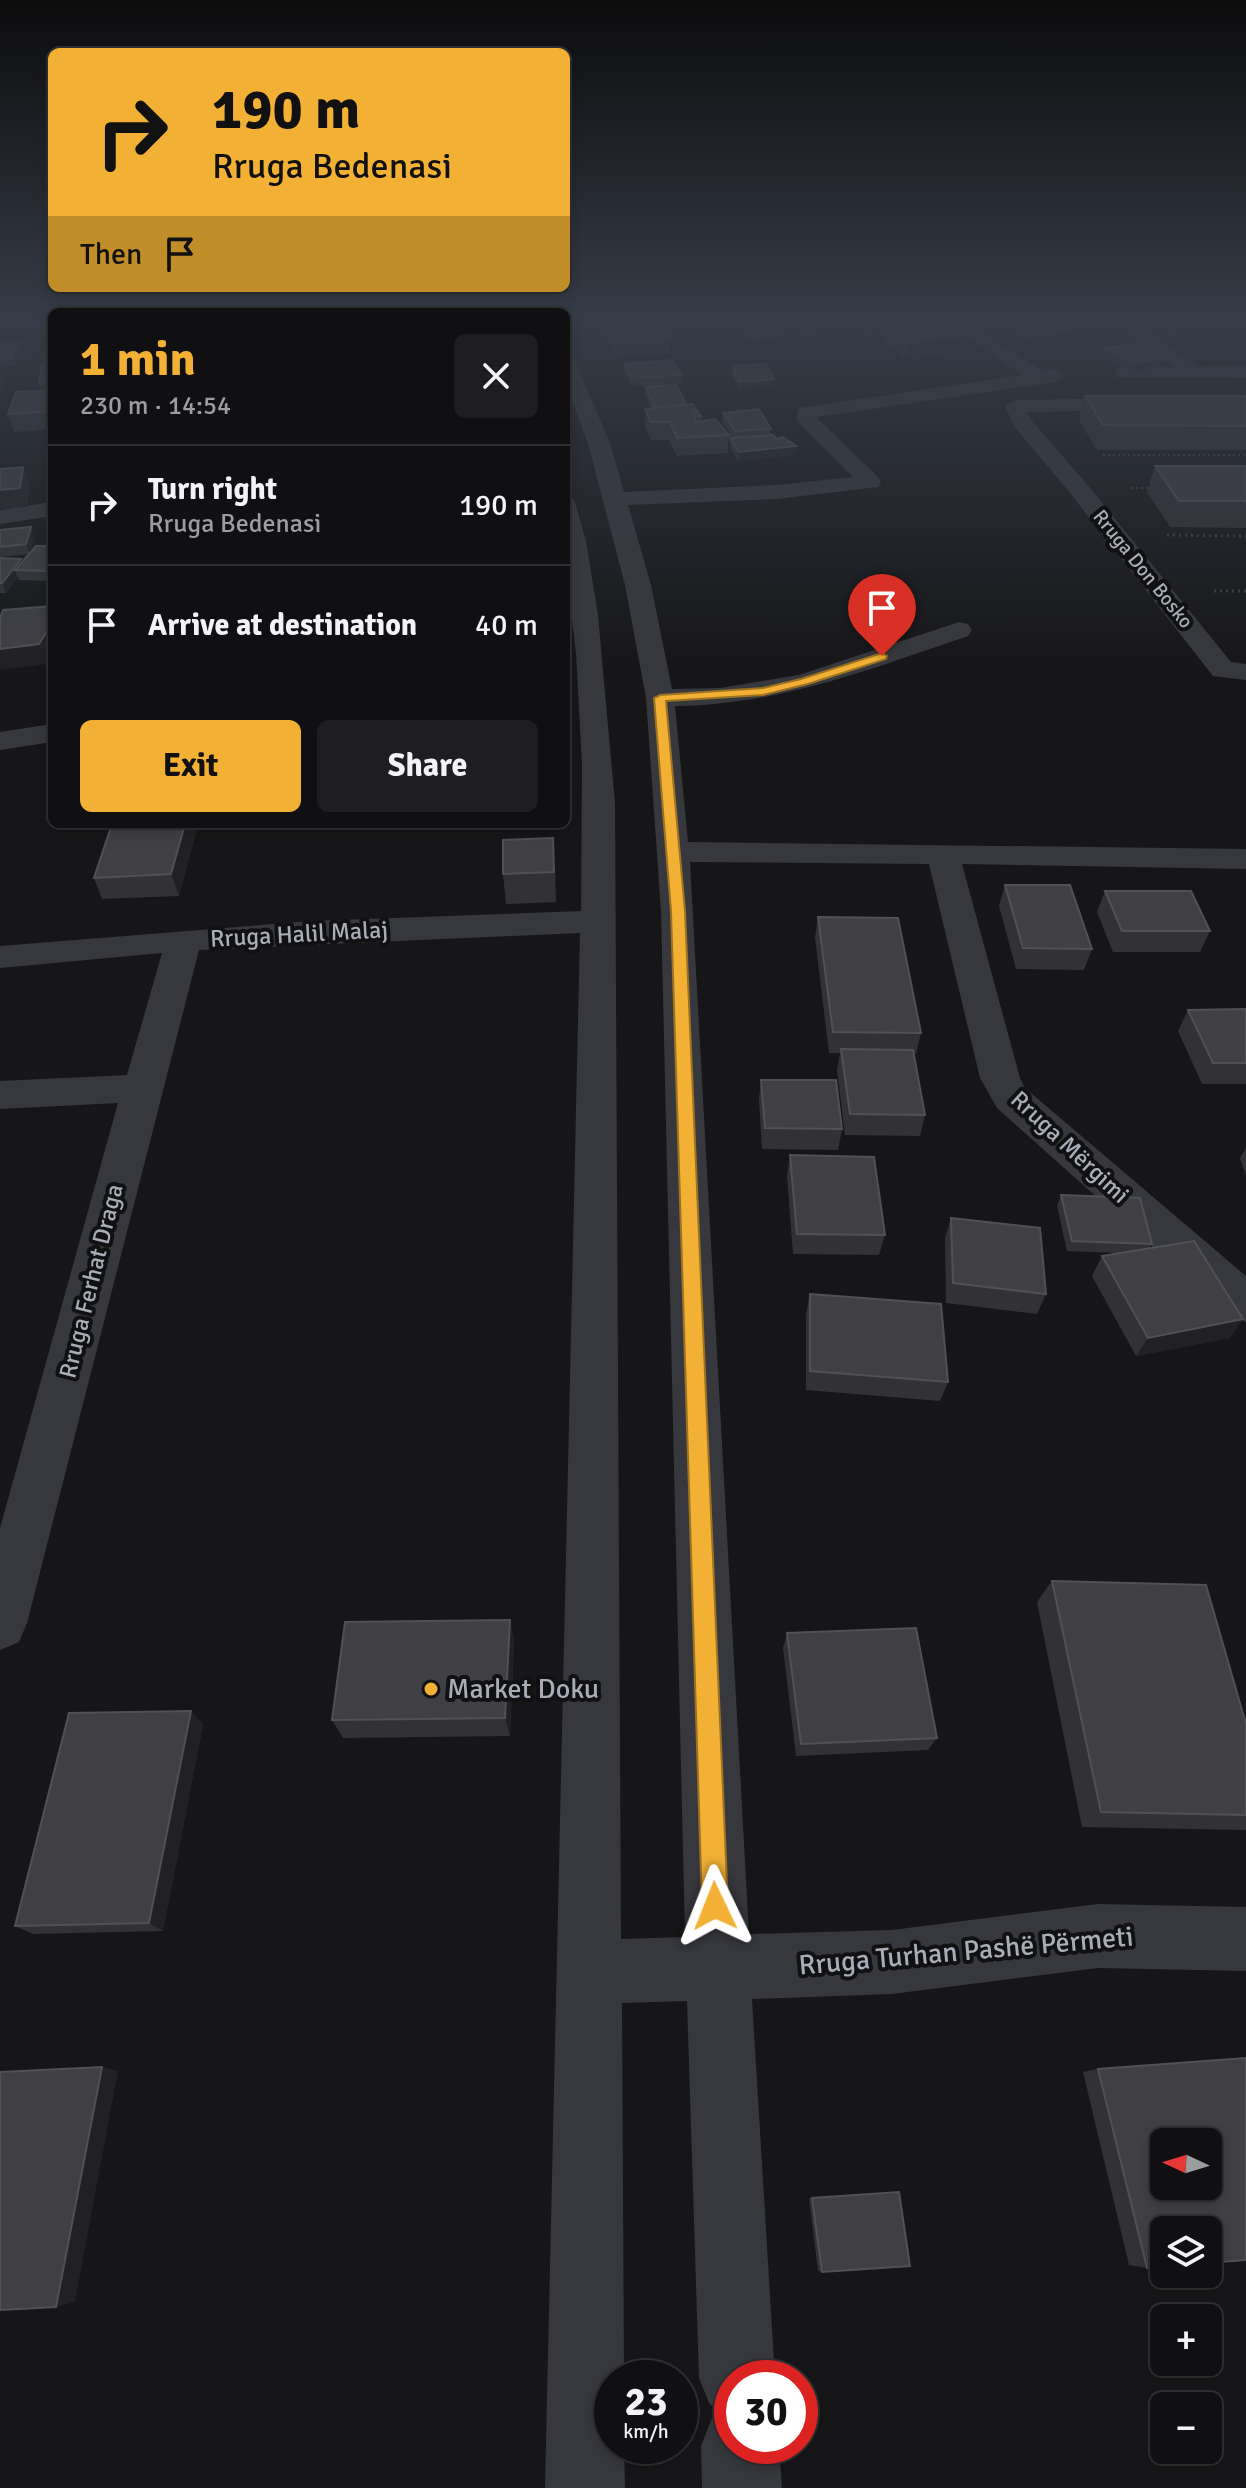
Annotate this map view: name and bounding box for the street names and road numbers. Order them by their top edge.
street label: Rruga Don Bosko [1088,505,1198,633]
street label: Rruga Halil Malaj [209,914,389,954]
street label: Rruga Mërgimi [1004,1084,1136,1210]
street label: Rruga Ferhat Draga [52,1181,130,1381]
street label: Rruga Turhan Pashë Përmeti [797,1919,1135,1983]

